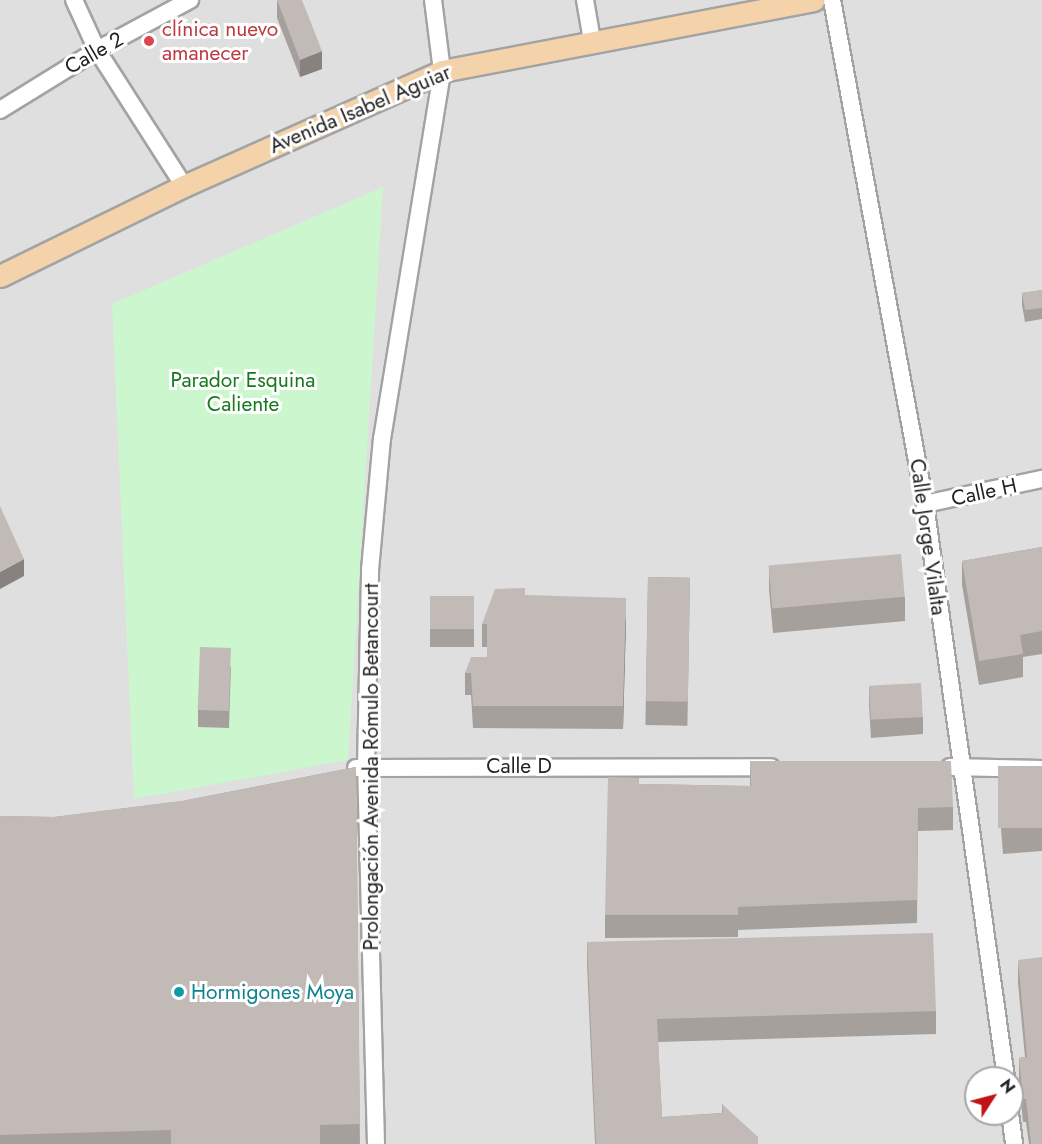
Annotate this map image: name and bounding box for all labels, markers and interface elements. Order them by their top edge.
place label: clínica nuevo amanecer [162,16,278,66]
street label: Calle 2 [60,26,128,80]
marker: clínica nuevo amanecer [140,32,158,50]
street label: Avenida Isabel Aguiar [265,59,455,159]
park label: Parador Esquina Caliente [171,367,315,417]
street label: Calle Jorge Vilalta [905,457,951,617]
street label: Calle H [949,473,1019,511]
street label: Prolongación Avenida Rómulo Betancourt [358,583,384,951]
street label: Calle D [486,753,552,779]
place label: Hormigones Moya [191,979,354,1005]
marker: Hormigones Moya [172,985,186,999]
north arrow [964,1066,1024,1126]
text: N [994,1074,1020,1098]

